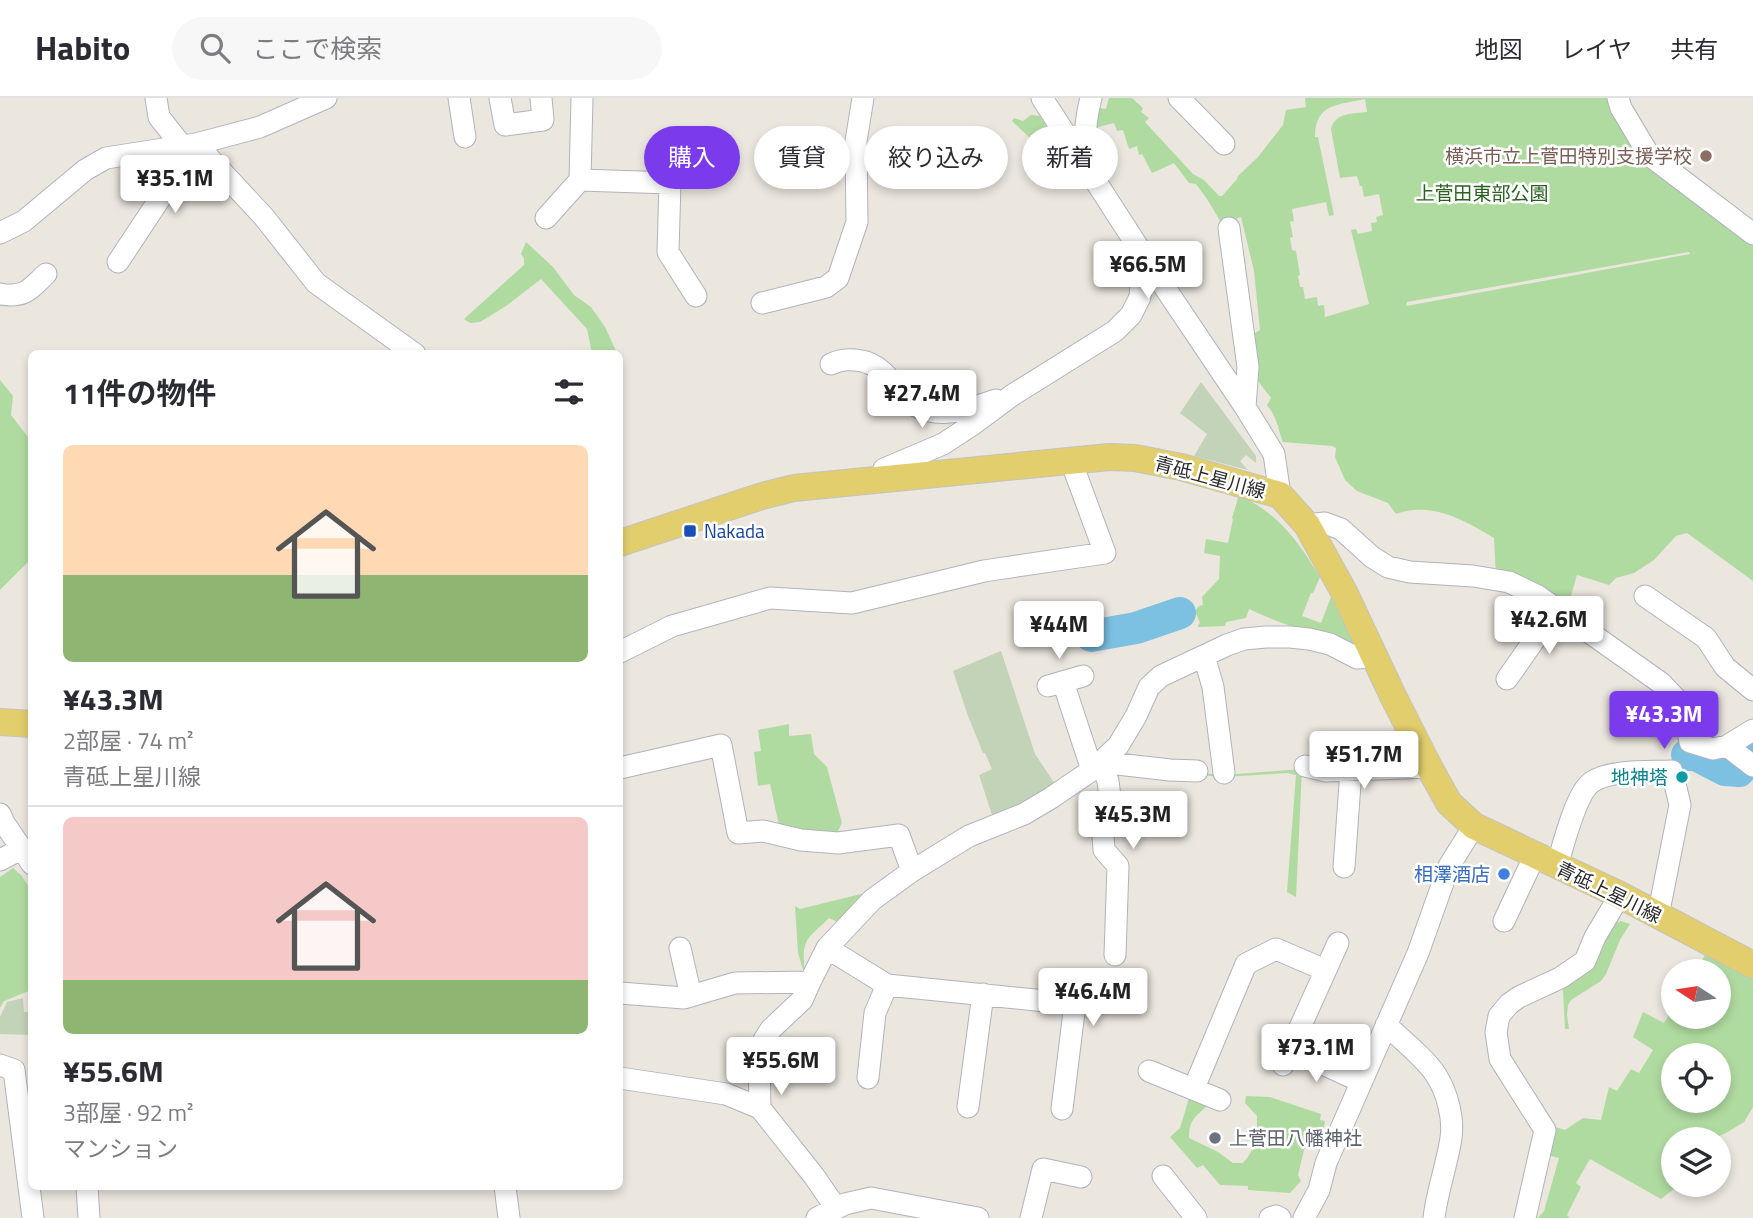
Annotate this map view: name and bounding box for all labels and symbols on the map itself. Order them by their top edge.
place label: 横浜市立上菅田特別支援学校 [1445,141,1692,170]
marker: 横浜市立上菅田特別支援学校 [1698,148,1714,164]
pin: ¥35.1M [118,156,232,215]
park label: 上菅田東部公園 [1415,178,1549,207]
pin: ¥66.5M [1091,242,1205,301]
pin: ¥27.4M [865,370,979,430]
street label: 青砥上星川線 [1151,448,1269,505]
place label: Nakada [704,516,765,545]
marker: Nakada [682,523,698,539]
pin: ¥42.6M [1492,596,1606,656]
pin: ¥44M [1018,602,1100,661]
pin: ¥43.3M [1607,692,1721,751]
pin: ¥51.7M [1307,732,1421,791]
place label: 地神塔 [1611,762,1668,791]
marker: 地神塔 [1674,769,1690,785]
pin: ¥45.3M [1076,792,1190,851]
street label: 青砥上星川線 [1552,854,1667,930]
place label: 相澤酒店 [1414,859,1490,888]
marker: 相澤酒店 [1496,866,1512,882]
north arrow [1661,959,1731,1029]
pin: ¥46.4M [1036,968,1150,1028]
pin: ¥73.1M [1259,1024,1373,1084]
pin: ¥55.6M [724,1038,838,1097]
place label: 上菅田八幡神社 [1229,1123,1362,1152]
marker: 上菅田八幡神社 [1207,1130,1223,1146]

